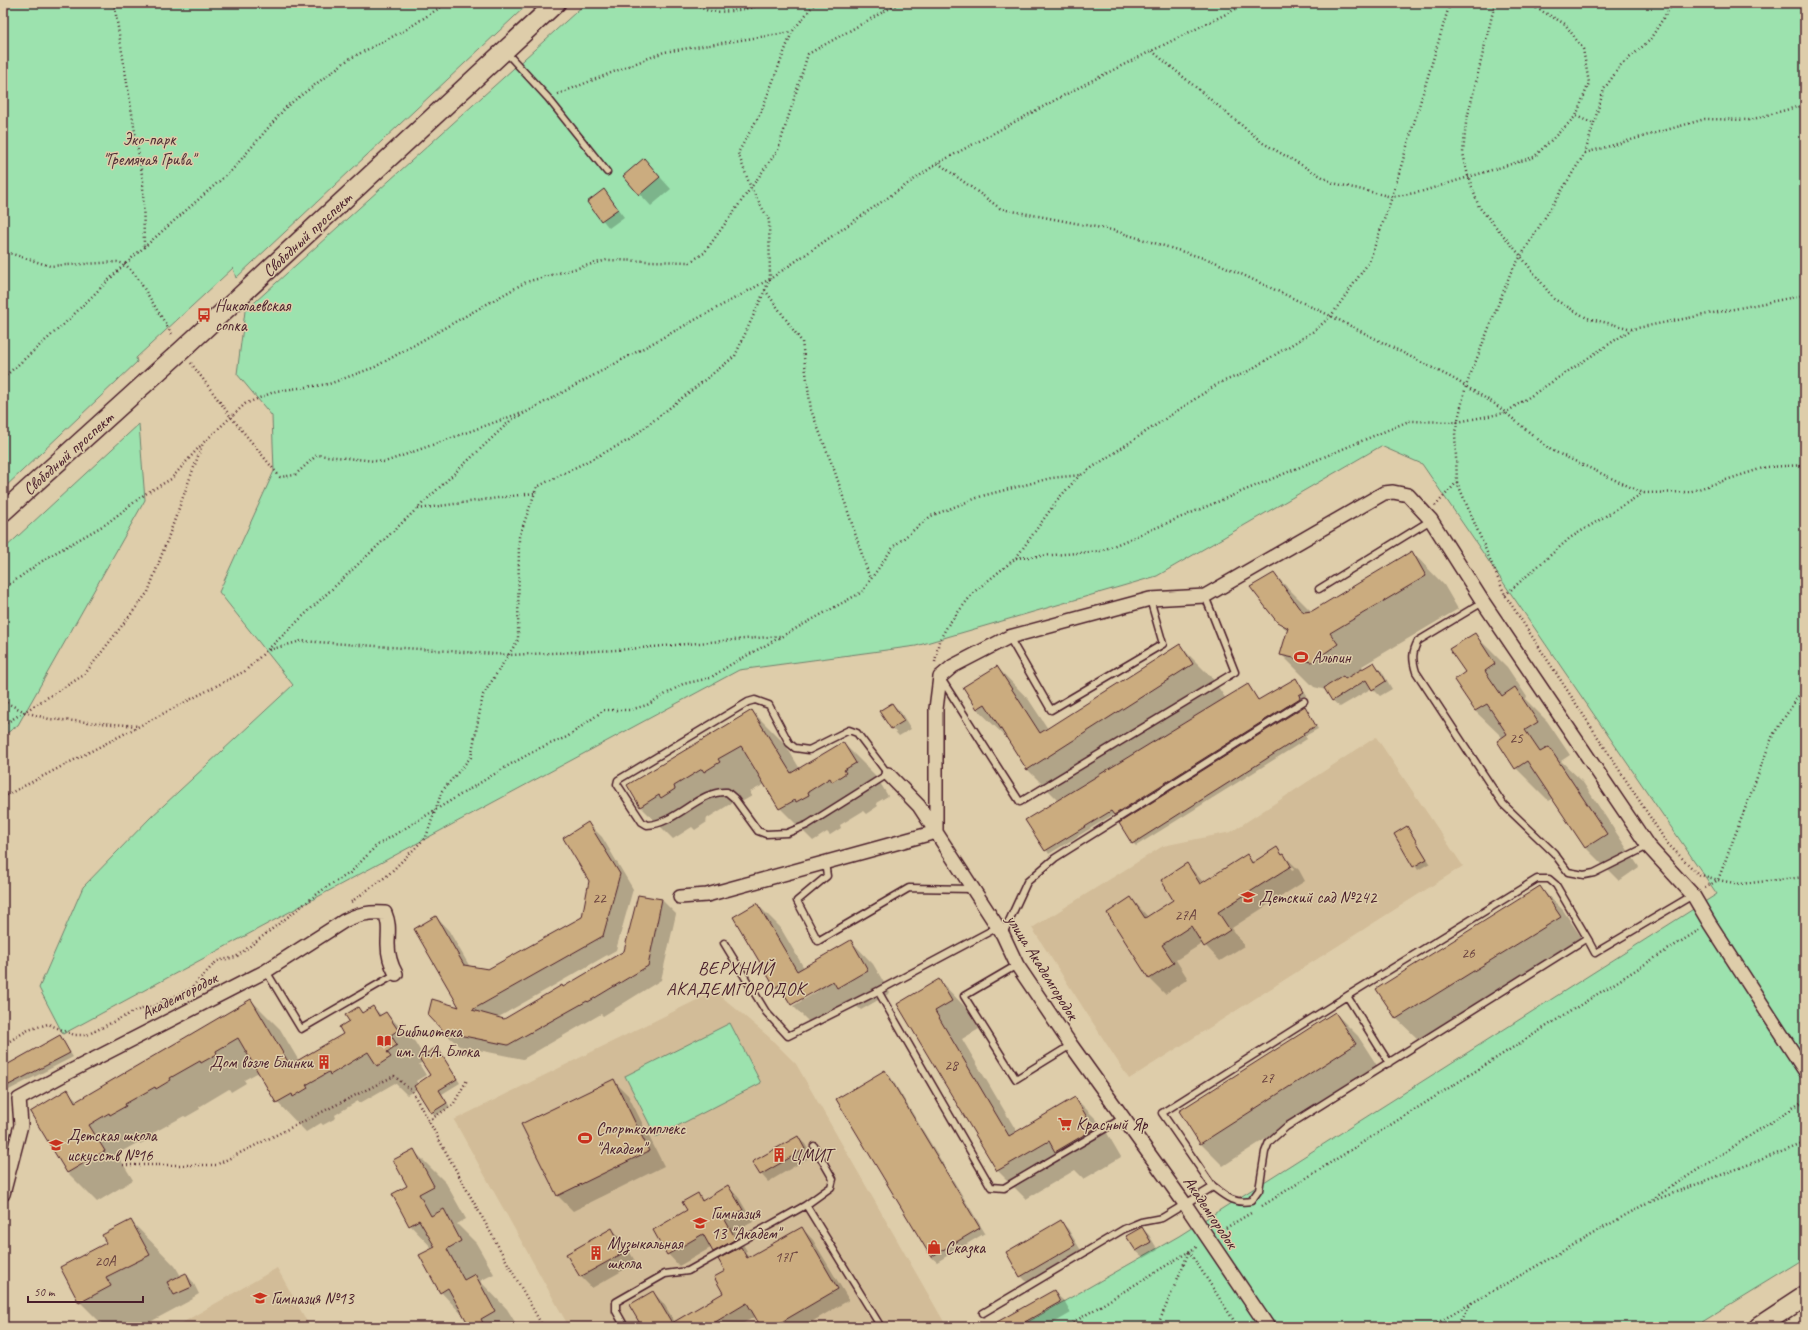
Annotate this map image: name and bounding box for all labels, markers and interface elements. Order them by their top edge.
park label: Эко-парк "Гремячая Грива" [103,129,199,170]
street label: Свободный проспект [258,187,357,281]
place label: Николаевская сопка [215,295,292,336]
bus stop icon: Николаевская сопка [196,307,212,323]
street label: Свободный проспект [19,407,118,500]
place label: Альпин [1312,647,1352,668]
sports icon: Альпин [1293,649,1309,665]
house number: 25 [1509,729,1524,748]
place label: Детский сад №242 [1259,887,1378,908]
house number: 22 [592,889,607,908]
school or university icon: Детский сад №242 [1240,889,1256,905]
house number: 27А [1174,906,1197,925]
street label: улица Академгородок [1001,910,1084,1026]
house number: 26 [1461,944,1476,963]
district label: ВЕРХНИЙ АКАДЕМГОРОДОК [666,957,809,1000]
street label: Академгородок [138,966,222,1024]
place label: Библиотека им. А.А. Блока [395,1021,480,1062]
library icon: Библиотека им. А.А. Блока [376,1033,392,1049]
place label: Дом возле Блинки [210,1052,314,1073]
building icon: Дом возле Блинки [316,1054,332,1070]
house number: 28 [944,1056,959,1075]
house number: 27 [1260,1069,1275,1088]
place label: Красный Яр [1076,1114,1149,1135]
supermarket icon: Красный Яр [1057,1116,1073,1132]
place label: Спорткомплекс "Академ" [596,1118,686,1159]
place label: Детская школа искусств №16 [67,1125,158,1166]
sports icon: Спорткомплекс "Академ" [577,1130,593,1146]
school or university icon: Детская школа искусств №16 [48,1137,64,1153]
place label: ЦМИТ [790,1145,836,1166]
building icon: ЦМИТ [771,1147,787,1163]
street label: Академгородок [1179,1172,1243,1254]
place label: Гимназия 13 "Академ" [711,1203,784,1244]
school or university icon: Гимназия 13 "Академ" [692,1215,708,1231]
place label: Музыкальная школа [607,1233,684,1274]
place label: Сказка [945,1237,986,1259]
shop icon: Сказка [926,1239,942,1255]
building icon: Музыкальная школа [588,1245,604,1261]
house number: 17Г [775,1248,798,1267]
house number: 20А [94,1252,117,1271]
scale bar [28,1278,143,1304]
text: 50 m [34,1284,56,1300]
place label: Гимназия №13 [271,1288,355,1309]
school or university icon: Гимназия №13 [252,1290,268,1306]

